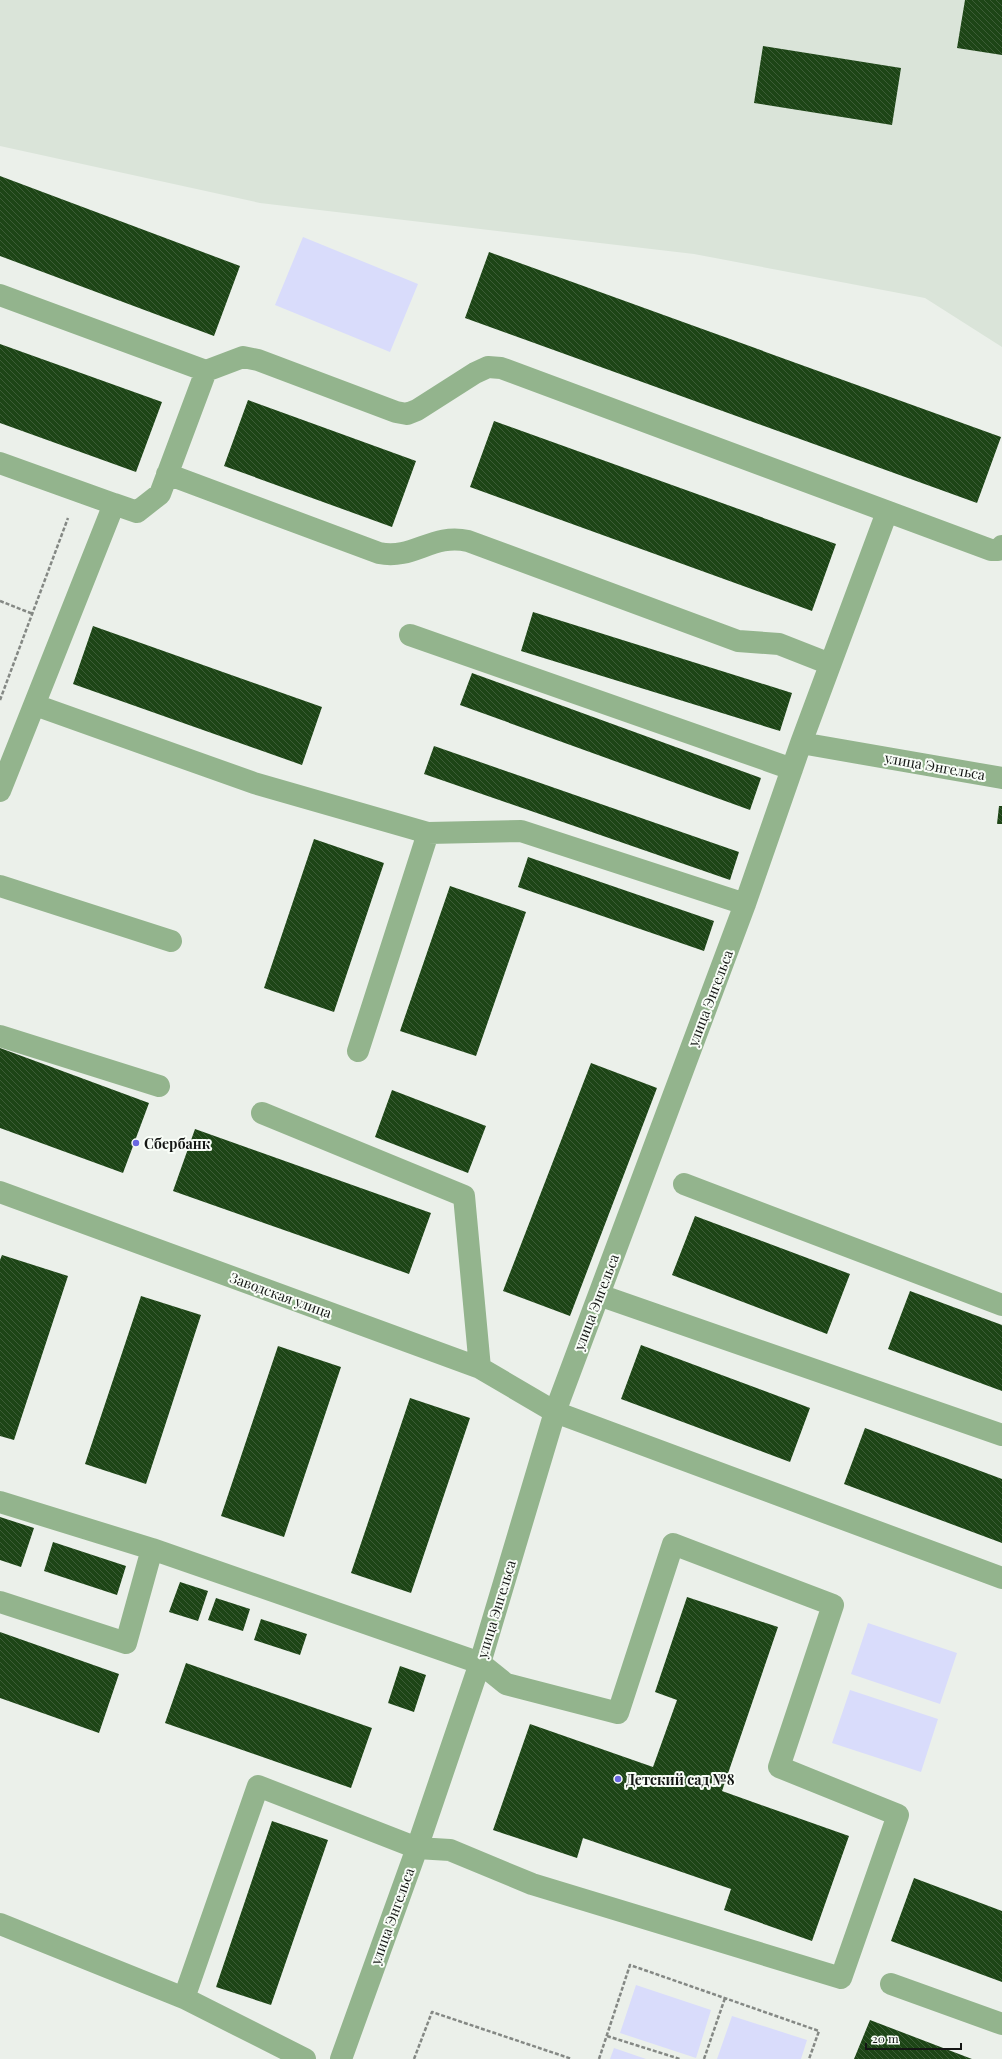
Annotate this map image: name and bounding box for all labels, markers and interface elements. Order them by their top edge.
street label: улица Энгельса [882,748,987,784]
street label: улица Энгельса [683,947,737,1050]
place label: Сбербанк [144,1134,211,1153]
marker: Сбербанк [131,1138,141,1148]
street label: улица Энгельса [569,1251,623,1354]
street label: Заводская улица [227,1268,335,1322]
street label: улица Энгельса [472,1558,520,1661]
place label: Детский сад №8 [626,1770,735,1789]
marker: Детский сад №8 [613,1774,623,1784]
street label: улица Энгельса [365,1865,418,1968]
scale bar [866,2025,961,2051]
text: 20 m [872,2030,899,2046]

